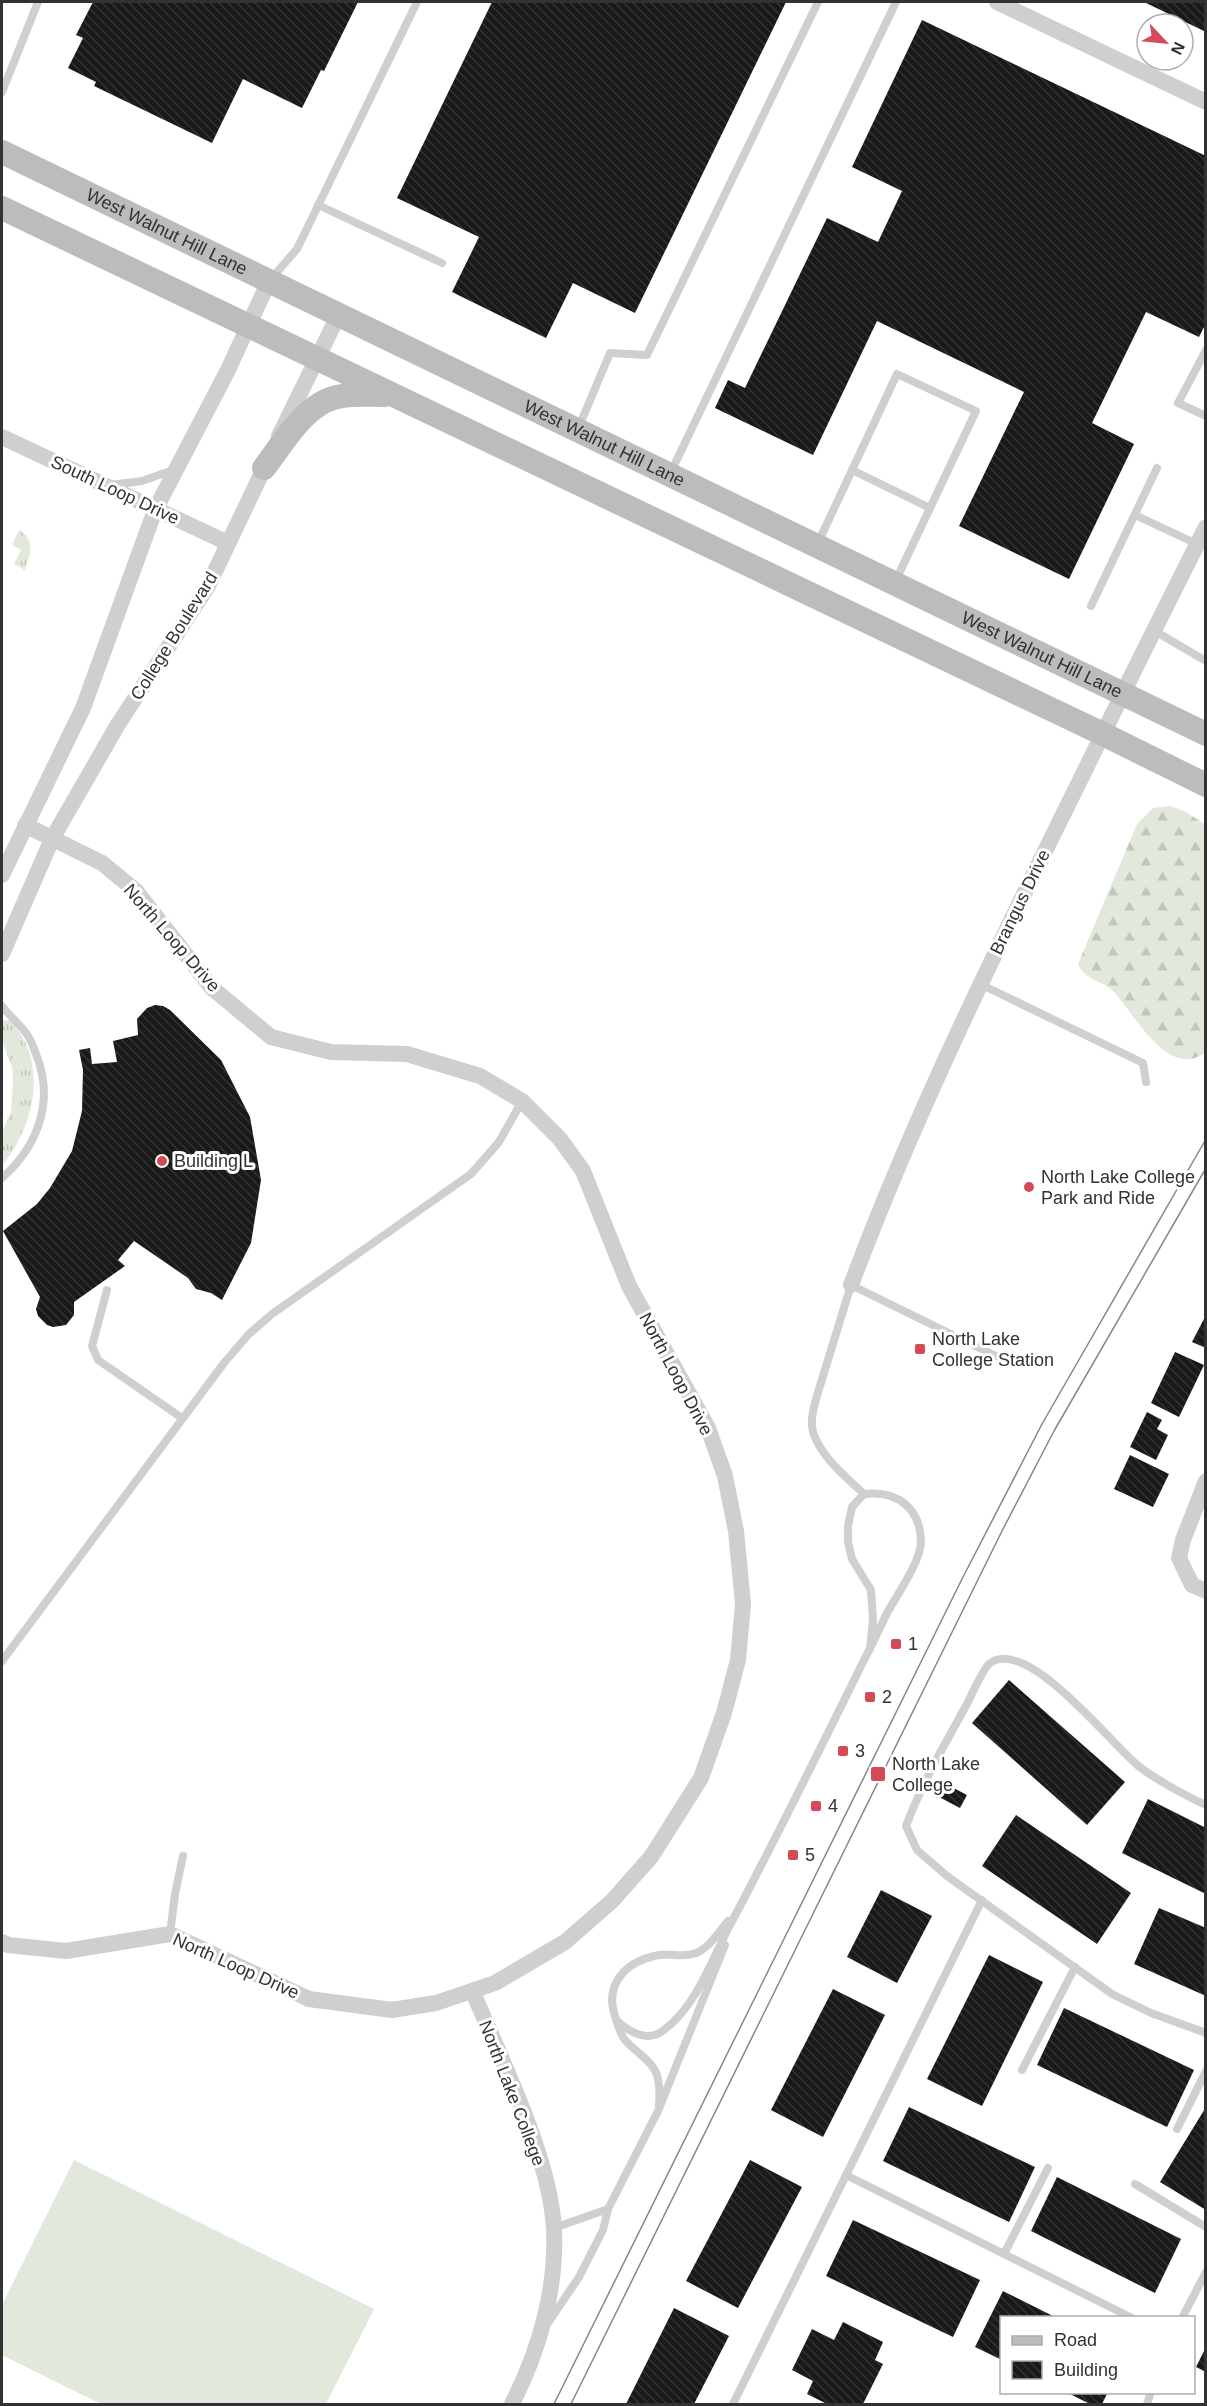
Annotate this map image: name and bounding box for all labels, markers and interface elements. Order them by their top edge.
north arrow [1135,12,1195,72]
text: N [1168,39,1188,57]
street label: West Walnut Hill Lane [83,184,250,279]
street label: West Walnut Hill Lane [521,396,688,491]
street label: South Loop Drive [48,452,182,528]
street label: College Boulevard [127,568,221,704]
street label: West Walnut Hill Lane [958,607,1126,702]
street label: Brangus Drive [986,846,1054,958]
street label: North Loop Drive [120,880,224,996]
place label: Building L [174,1151,253,1171]
marker: Building L [155,1154,169,1168]
place label: North Lake College Park and Ride [1041,1167,1195,1208]
marker: North Lake College Park and Ride [1022,1180,1036,1194]
street label: North Loop Drive [635,1309,717,1439]
place label: North Lake College Station [932,1329,1054,1370]
marker: North Lake College Station [913,1342,927,1356]
place label: 1 [908,1634,918,1654]
marker: 1 [889,1637,903,1651]
place label: 2 [882,1687,892,1707]
marker: 2 [863,1690,877,1704]
place label: 3 [855,1741,865,1761]
marker: 3 [836,1744,850,1758]
place label: North Lake College [892,1754,980,1795]
marker: North Lake College [869,1765,887,1783]
place label: 4 [828,1796,838,1816]
marker: 4 [809,1799,823,1813]
place label: 5 [805,1845,815,1865]
marker: 5 [786,1848,800,1862]
street label: North Loop Drive [170,1929,302,2003]
street label: North Lake College [475,2017,549,2169]
legend [1000,2316,1195,2394]
text: Road [1054,2330,1097,2350]
text: Building [1054,2360,1118,2380]

